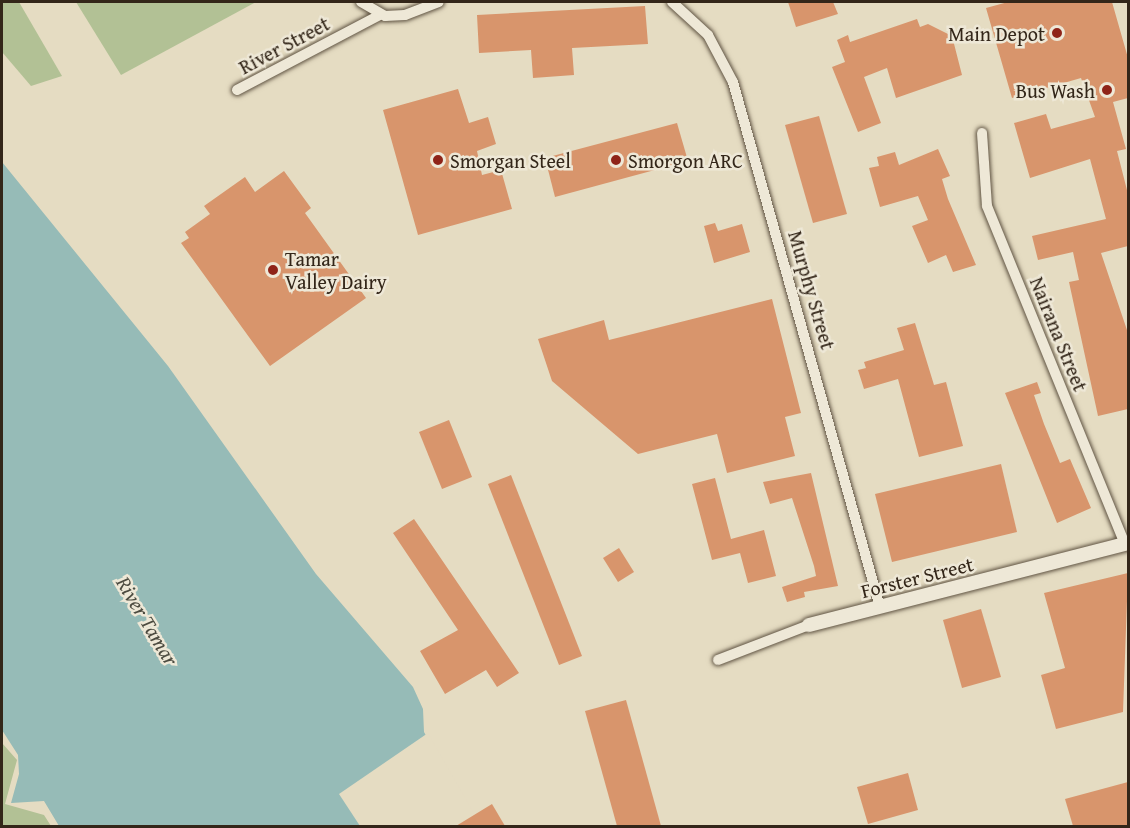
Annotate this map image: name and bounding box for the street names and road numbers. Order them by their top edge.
street label: River Street [235,11,333,79]
street label: Murphy Street [784,228,840,352]
street label: Nairana Street [1025,273,1093,395]
street label: Forster Street [858,551,976,603]

